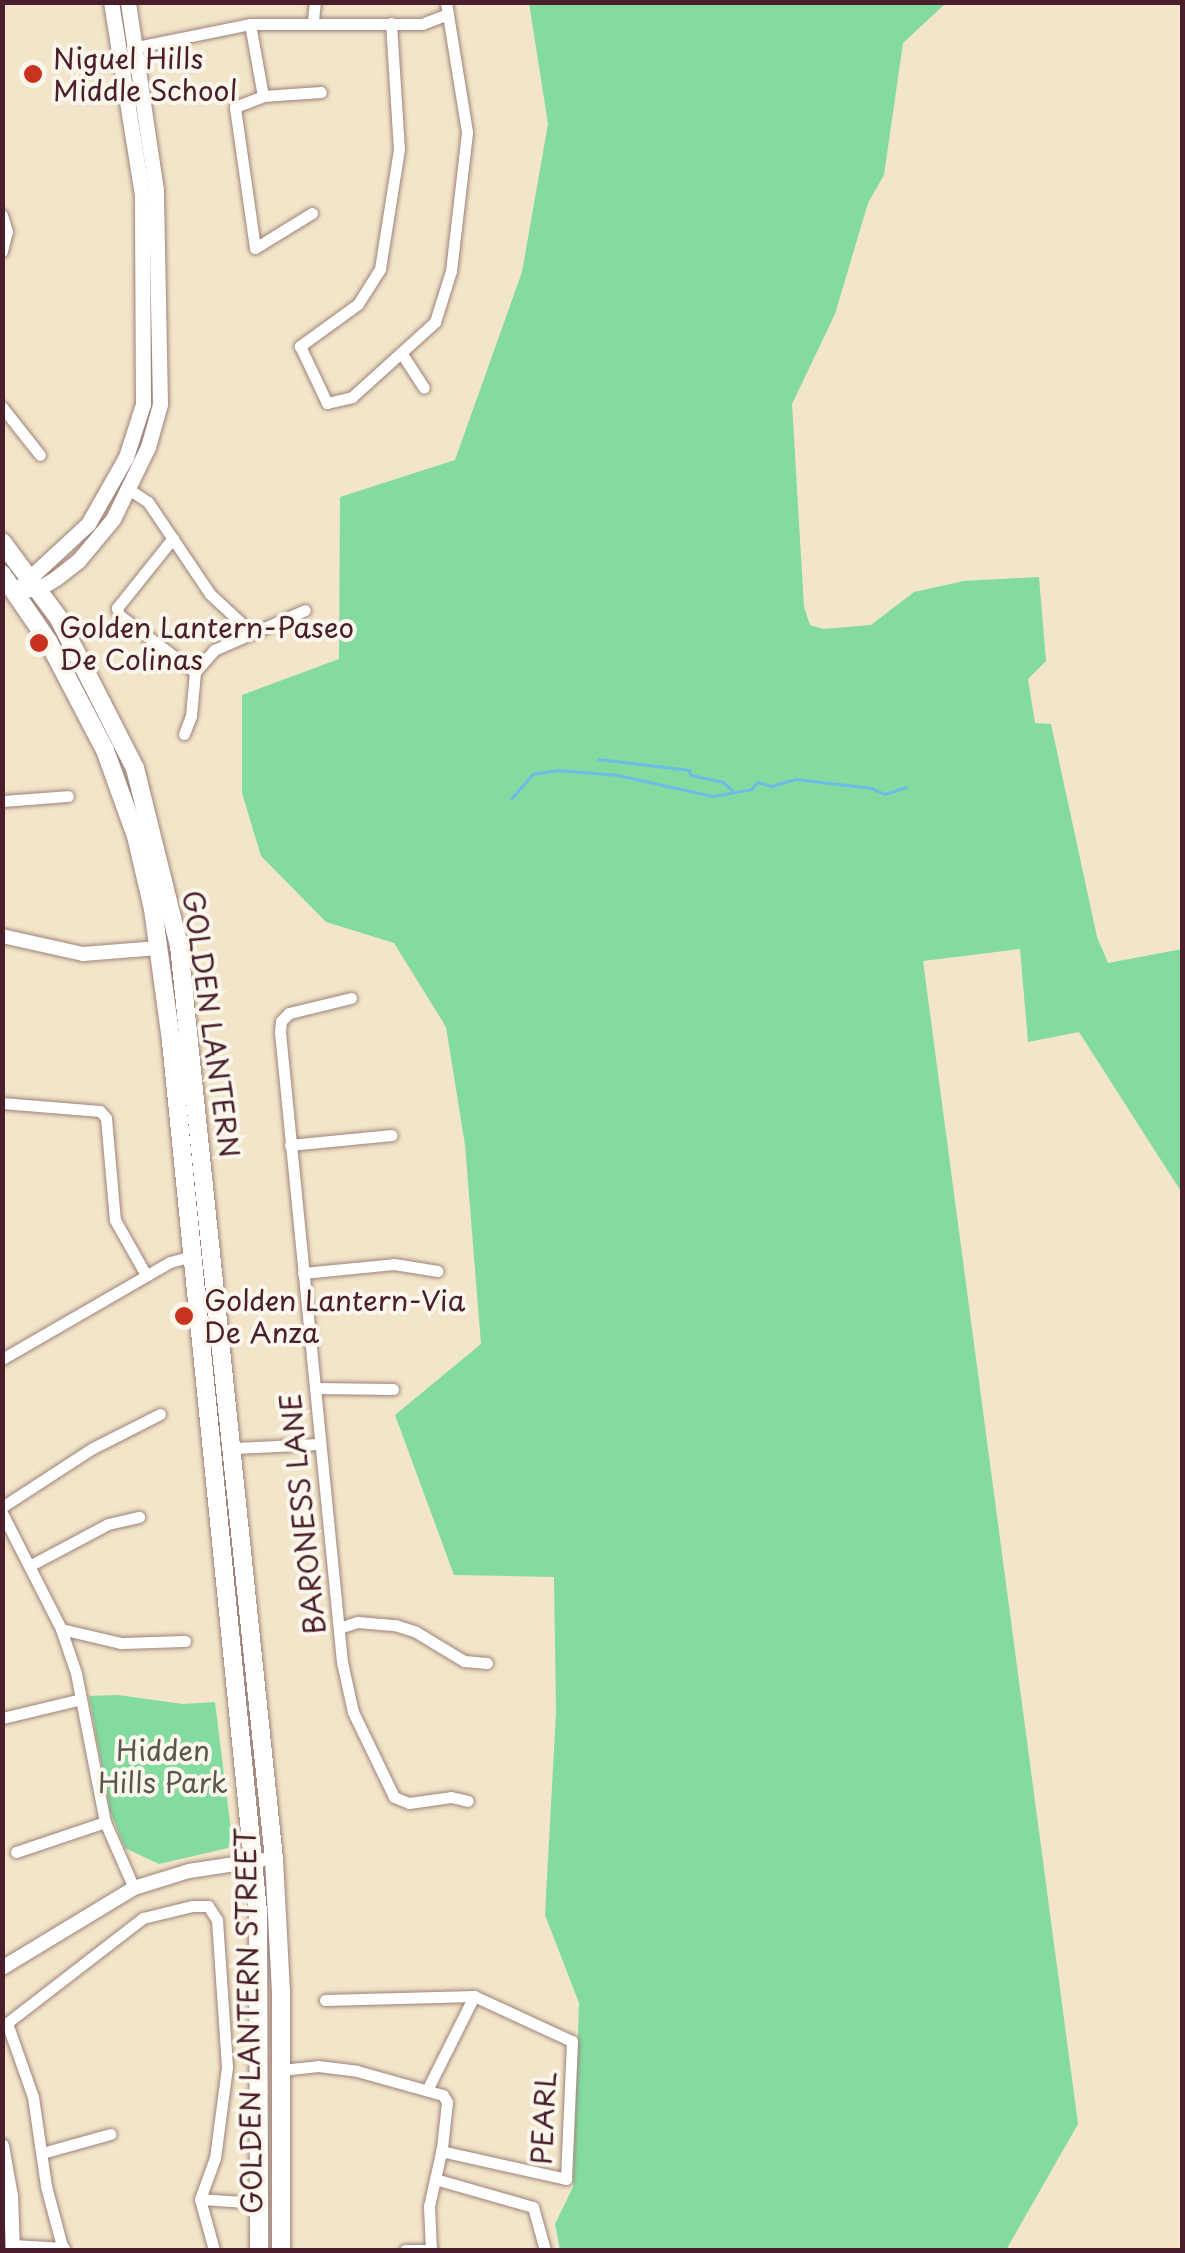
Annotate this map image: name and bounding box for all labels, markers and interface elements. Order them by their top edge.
place label: Niguel Hills Middle School [53,41,240,107]
marker: Niguel Hills Middle School [22,63,44,85]
place label: Golden Lantern-Paseo De Colinas [59,610,356,676]
marker: Golden Lantern-Paseo De Colinas [28,632,50,654]
street label: GOLDEN LANTERN [177,889,247,1159]
place label: Golden Lantern-Via De Anza [204,1283,467,1349]
marker: Golden Lantern-Via De Anza [173,1305,195,1327]
street label: BARONESS LANE [273,1392,331,1636]
park label: Hidden Hills Park [98,1733,228,1799]
street label: GOLDEN LANTERN STREET [228,1827,268,2215]
street label: PEARL [524,2070,562,2166]

